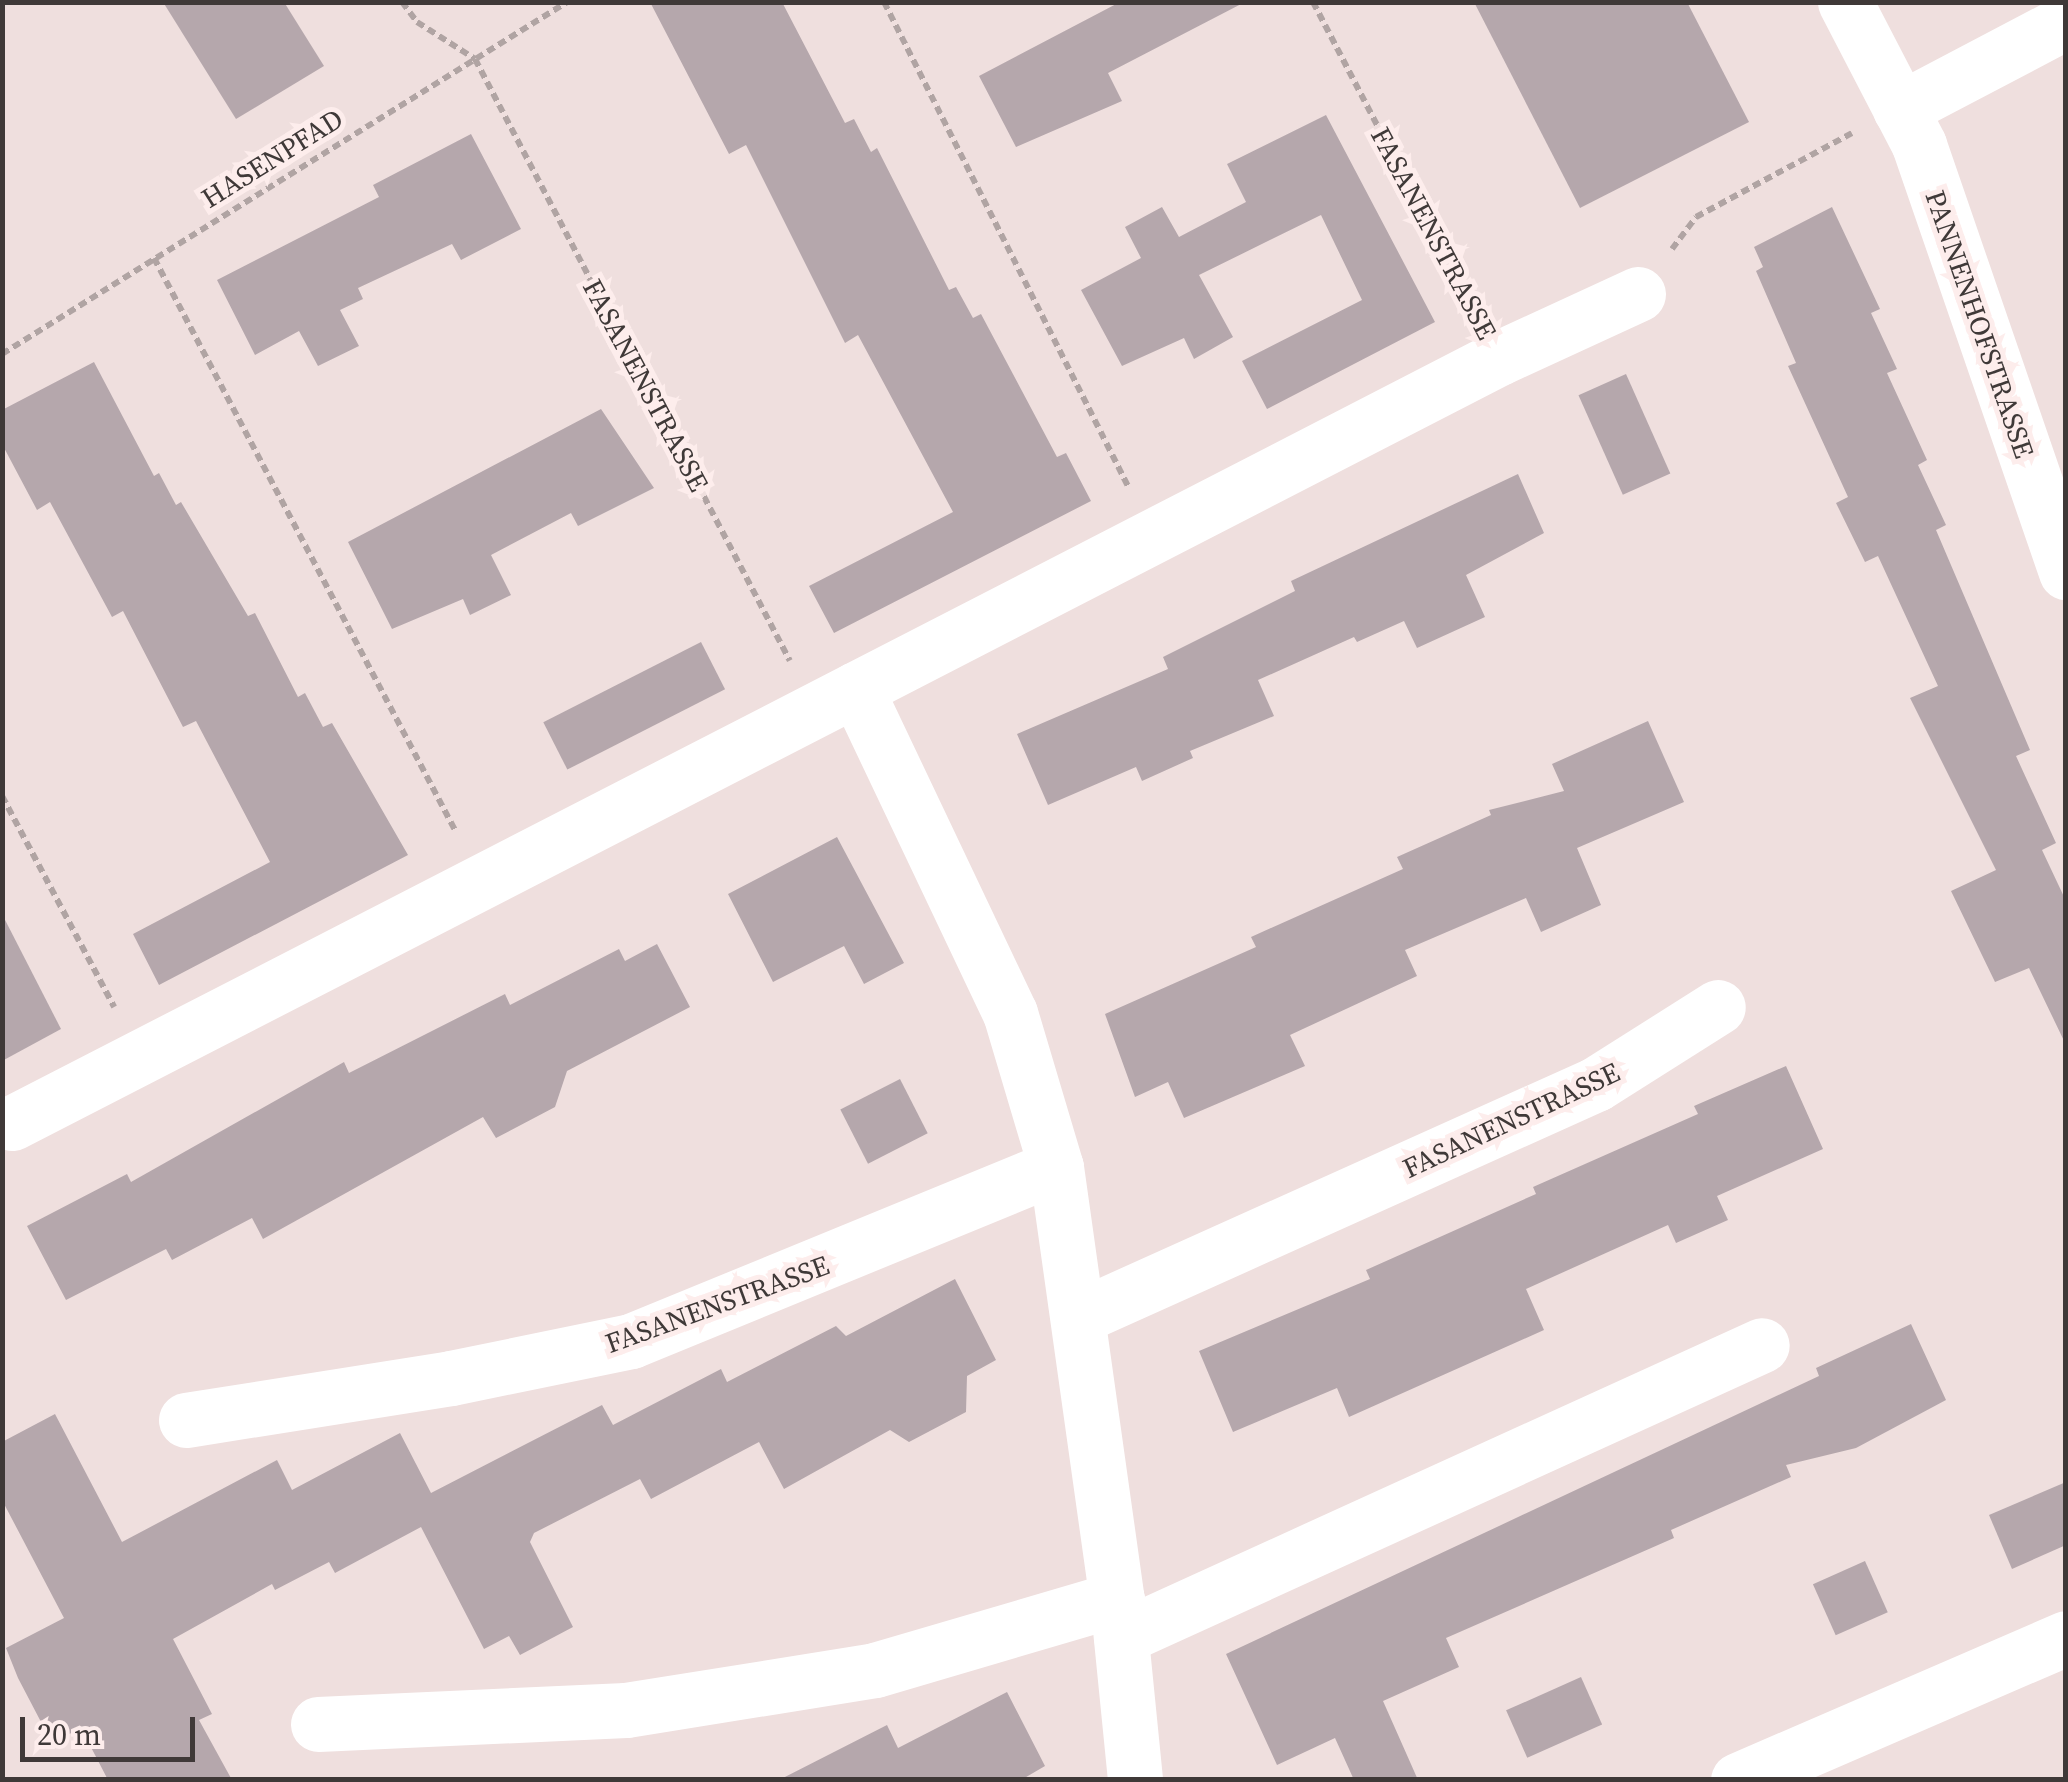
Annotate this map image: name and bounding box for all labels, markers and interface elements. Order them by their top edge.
street label: HASENPFAD [195,101,349,215]
street label: FASANENSTRASSE [1364,121,1504,345]
street label: PANNENHOFSTRASSE [1918,186,2042,462]
street label: FASANENSTRASSE [576,273,716,497]
street label: FASANENSTRASSE [1397,1055,1625,1185]
street label: FASANENSTRASSE [601,1248,833,1360]
scale bar [25,1697,200,1759]
text: 20 m [37,1714,101,1755]

